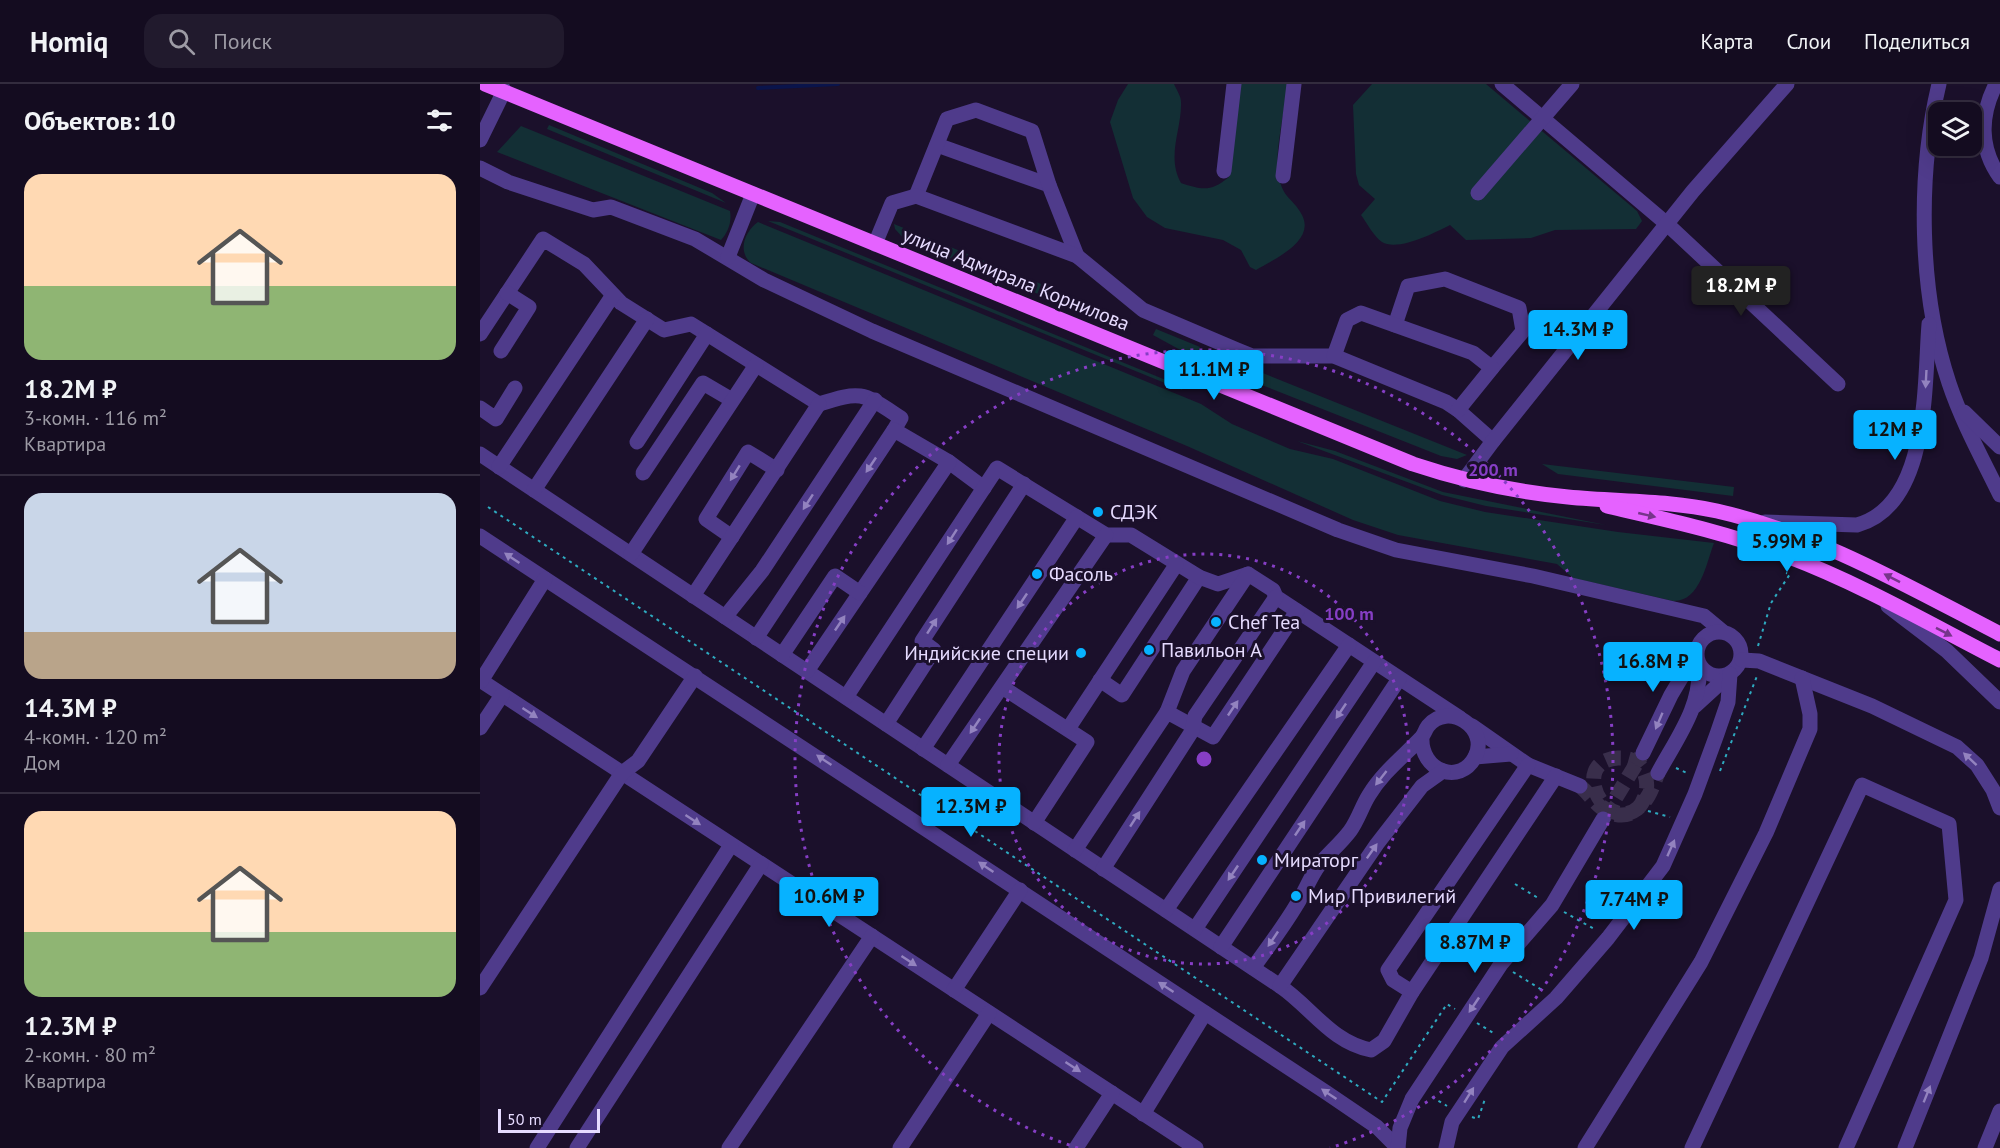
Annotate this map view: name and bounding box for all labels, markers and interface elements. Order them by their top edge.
search box [144,14,564,68]
text: Homiq [30,23,108,60]
icon: search [165,25,198,58]
text: Поиск [213,27,272,55]
text: Карта [1700,28,1753,55]
text: Слои [1786,28,1831,55]
text: Поделиться [1864,28,1970,55]
map controls [1928,102,1982,156]
button: layers [1928,102,1982,156]
text: Объектов: 10 [24,104,176,137]
icon: filters [423,104,456,137]
icon: home [186,213,294,321]
street label: улица Адмирала Корнилова [899,221,1133,337]
pin: 18.2M ₽ [1686,266,1796,317]
text: 18.2M ₽ [1705,272,1777,298]
pin: 14.3M ₽ [1523,310,1633,361]
text: 14.3M ₽ [1542,316,1614,342]
pin: 11.1M ₽ [1159,350,1269,401]
text: 11.1M ₽ [1178,356,1250,382]
one-way arrow [1922,370,1931,389]
text: 18.2M ₽ [24,372,117,405]
text: 3-комн. · 116 m² [24,405,167,431]
pin: 12M ₽ [1853,410,1937,461]
text: 12M ₽ [1867,416,1923,442]
text: Квартира [24,431,106,457]
one-way arrow [865,457,877,473]
text: 200 m [1468,458,1518,481]
one-way arrow [730,465,741,481]
one-way arrow [802,493,814,509]
place label: СДЭК [1110,499,1158,525]
marker: СДЭК [1091,505,1105,519]
one-way arrow [1637,511,1656,521]
pin: 5.99M ₽ [1732,522,1842,573]
one-way arrow [946,528,958,544]
text: 5.99M ₽ [1751,528,1823,554]
icon: home [186,532,294,640]
one-way arrow [505,552,521,564]
place label: Фасоль [1049,561,1113,587]
marker: Фасоль [1030,567,1044,581]
one-way arrow [1883,574,1901,584]
one-way arrow [1016,592,1027,609]
text: 100 m [1324,602,1374,625]
place label: Chef Tea [1228,609,1300,635]
one-way arrow [834,615,845,631]
marker: Chef Tea [1209,615,1223,629]
one-way arrow [926,618,937,635]
one-way arrow [1936,627,1953,636]
place label: Павильон А [1161,637,1262,663]
place label: Индийские специи [904,640,1069,666]
pin: 16.8M ₽ [1598,642,1708,693]
marker: Павильон А [1142,643,1156,657]
marker: Индийские специи [1074,646,1088,660]
text: 16.8M ₽ [1617,648,1689,674]
text: 14.3M ₽ [24,691,117,724]
one-way arrow [1227,700,1239,716]
one-way arrow [1336,702,1347,719]
one-way arrow [522,707,538,718]
one-way arrow [1655,713,1664,730]
one-way arrow [969,718,981,734]
text: 4-комн. · 120 m² [24,724,167,750]
centre of rings [1194,749,1214,769]
text: Дом [24,750,61,776]
one-way arrow [1963,753,1978,766]
one-way arrow [815,754,832,765]
one-way arrow [1375,770,1388,786]
pin: 12.3M ₽ [916,787,1026,838]
text: 12.3M ₽ [935,793,1007,819]
one-way arrow [1129,812,1141,828]
one-way arrow [685,814,701,825]
one-way arrow [1294,820,1305,836]
one-way arrow [1666,839,1676,857]
one-way arrow [1366,843,1377,859]
place label: Мираторг [1274,847,1359,873]
icon: home [186,850,294,958]
marker: Мираторг [1255,853,1269,867]
one-way arrow [978,862,994,873]
one-way arrow [1227,864,1239,880]
pin: 10.6M ₽ [774,877,884,928]
pin: 7.74M ₽ [1579,880,1689,931]
text: 10.6M ₽ [793,883,865,909]
place label: Мир Привилегий [1308,883,1456,909]
text: 7.74M ₽ [1600,886,1668,912]
marker: Мир Привилегий [1289,889,1303,903]
pin: 8.87M ₽ [1420,923,1530,974]
text: 8.87M ₽ [1439,929,1511,955]
one-way arrow [1268,931,1279,947]
one-way arrow [901,955,917,966]
one-way arrow [1158,982,1174,993]
one-way arrow [1469,997,1480,1013]
text: 12.3M ₽ [24,1009,117,1042]
text: 2-комн. · 80 m² [24,1042,156,1068]
one-way arrow [1064,1062,1081,1073]
text: Квартира [24,1068,106,1094]
one-way arrow [1922,1084,1932,1102]
one-way arrow [1463,1087,1474,1103]
one-way arrow [1321,1089,1337,1100]
scale bar [498,1106,600,1134]
text: 50 m [507,1109,542,1129]

